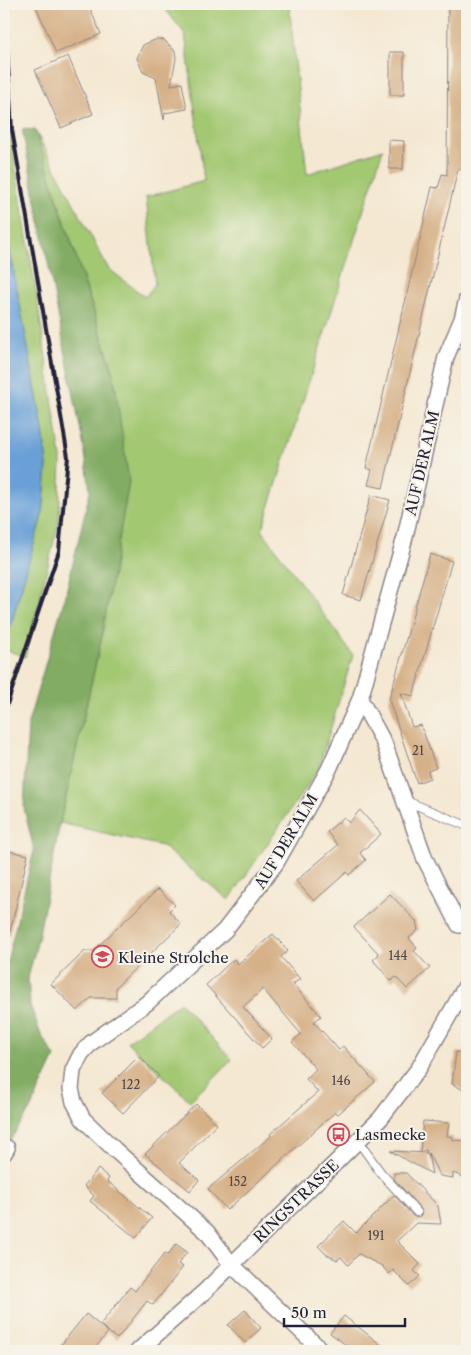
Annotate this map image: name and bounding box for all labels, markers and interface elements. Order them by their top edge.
street label: AUF DER ALM [400,409,443,518]
house number: 21 [412,743,424,758]
street label: AUF DER ALM [250,790,322,893]
school or university icon: Kleine Strolche [90,945,114,969]
place label: Kleine Strolche [118,948,229,967]
house number: 144 [389,948,408,963]
house number: 146 [331,1073,351,1088]
house number: 122 [122,1077,141,1092]
bus stop icon: Lasmecke [327,1122,351,1146]
place label: Lasmecke [355,1125,426,1144]
street label: RINGSTRASSE [249,1155,343,1247]
house number: 152 [229,1174,247,1189]
house number: 191 [367,1228,385,1243]
scale bar [284,1295,405,1327]
text: 50 m [291,1303,327,1322]

